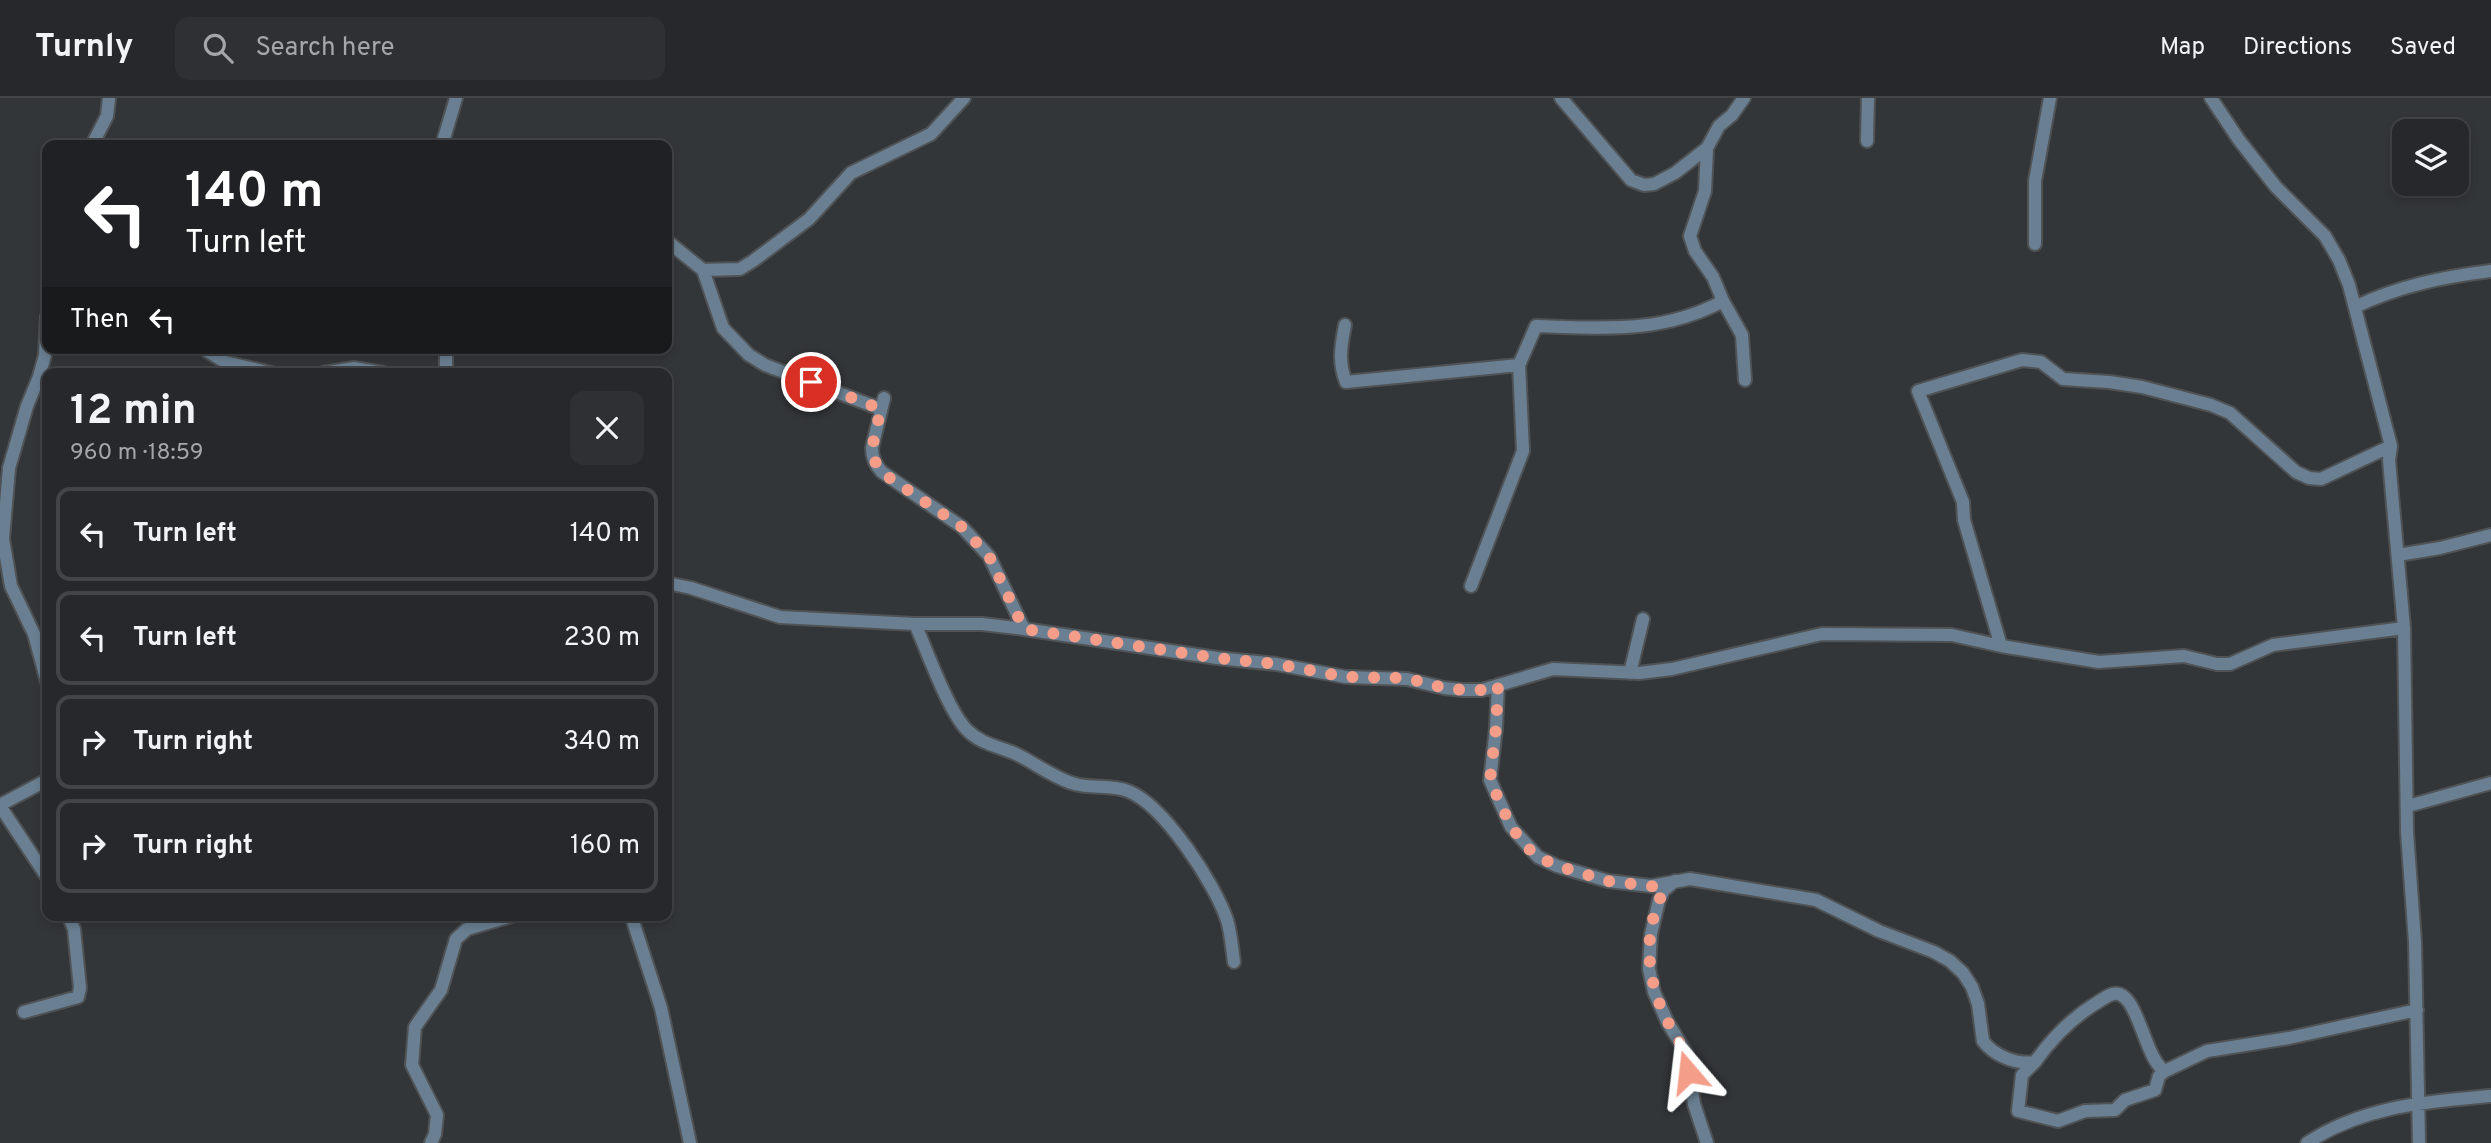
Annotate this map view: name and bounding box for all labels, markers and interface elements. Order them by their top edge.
search box [175,17,665,80]
text: Turnly [35,27,133,69]
icon: search [199,29,237,67]
text: Search here [255,32,394,65]
text: Map [2160,33,2205,63]
text: Directions [2243,33,2352,63]
text: Saved [2390,33,2456,63]
map controls [2392,119,2469,196]
button: layers [2392,119,2469,196]
text: 140 m [185,163,324,225]
icon: left [70,168,161,259]
text: Turn left [185,224,306,264]
icon: left [143,301,181,339]
text: Then [70,304,129,337]
pin [781,352,841,412]
icon: arrive [792,363,830,401]
text: 12 min [70,386,197,439]
button: close [570,391,644,465]
text: 960 m · 18:59 [70,439,204,468]
icon: left [74,515,112,553]
text: Turn left [133,518,237,551]
text: 140 m [570,518,640,551]
icon: left [74,619,112,657]
text: Turn left [133,622,237,655]
text: 230 m [564,622,640,655]
icon: right [74,723,112,761]
text: Turn right [133,726,253,759]
text: 340 m [563,726,640,759]
icon: right [74,827,112,865]
text: Turn right [133,830,253,863]
text: 160 m [570,830,640,863]
position arrow [1651,1035,1725,1109]

